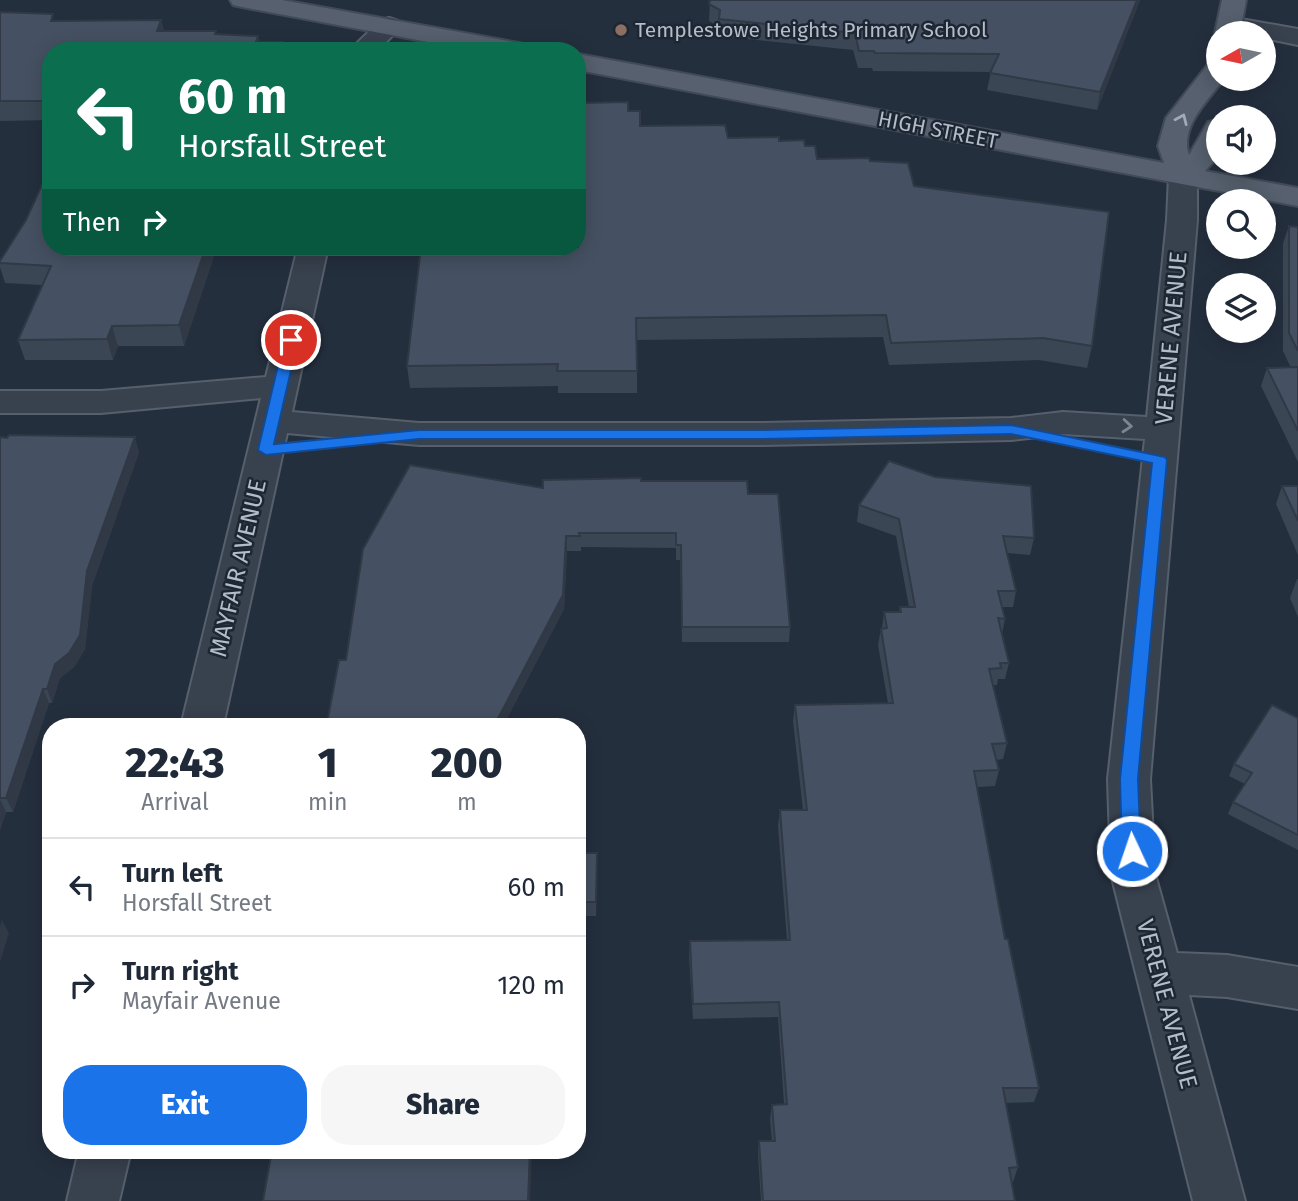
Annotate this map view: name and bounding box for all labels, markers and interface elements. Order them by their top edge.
place label: Templestowe Heights Primary School [635,17,987,43]
north arrow [1206,21,1276,91]
map controls [1206,21,1276,343]
marker: Templestowe Heights Primary School [613,22,629,38]
text: 60 m [178,67,287,126]
icon: left [63,70,154,161]
button: sound [1206,105,1276,175]
street label: HIGH STREET [876,106,1000,154]
one-way arrow [1174,113,1188,126]
text: Horsfall Street [178,127,386,165]
button: search [1206,189,1276,259]
icon: right [135,203,173,241]
text: Then [63,207,121,238]
street label: VERENE AVENUE [1149,250,1193,426]
button: layers [1206,273,1276,343]
pin [261,310,321,370]
icon: arrive [272,321,310,359]
one-way arrow [1122,418,1133,433]
street label: MAYFAIR AVENUE [204,476,272,660]
text: 22:43 [125,738,225,788]
text: 1 [318,738,338,788]
text: 200 [431,738,503,788]
text: Arrival [141,788,209,816]
text: min [308,788,348,816]
text: m [457,788,477,816]
position arrow [1095,814,1169,888]
text: Turn left [122,858,223,889]
icon: left [63,868,101,906]
text: 60 m [507,872,565,903]
text: Horsfall Street [122,889,272,917]
street label: VERENE AVENUE [1131,916,1203,1092]
text: Turn right [122,956,239,987]
icon: right [63,966,101,1004]
text: 120 m [497,970,565,1001]
text: Mayfair Avenue [122,987,281,1015]
button: Exit [63,1065,307,1145]
button: Share [321,1065,565,1145]

